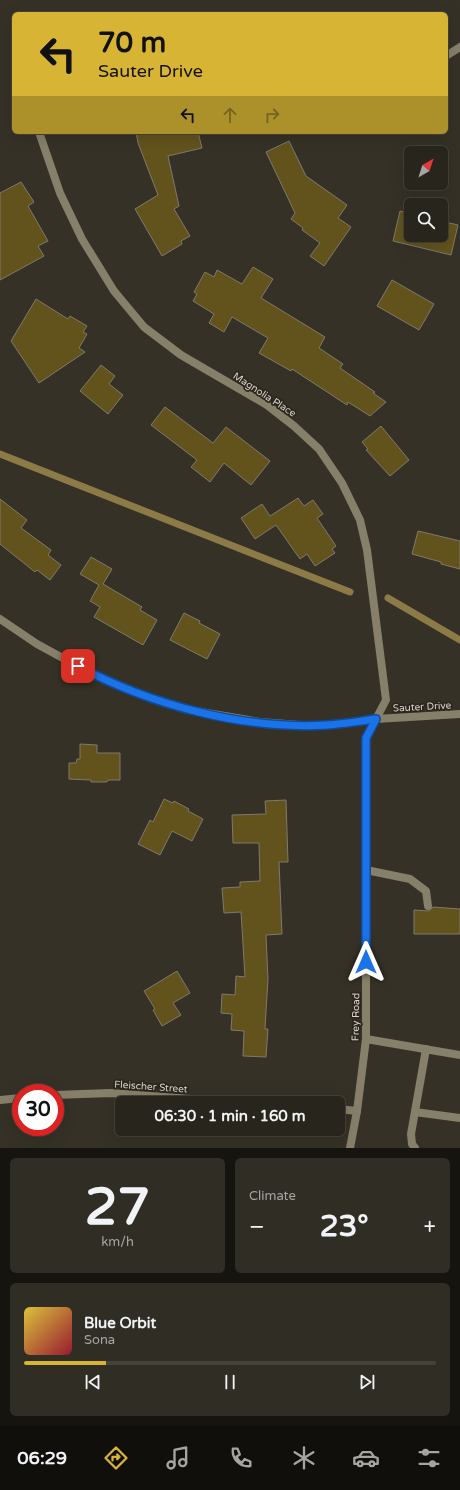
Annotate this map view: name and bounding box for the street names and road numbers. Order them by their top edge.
street label: Magnolia Place [231,370,298,420]
street label: Sauter Drive [393,699,452,715]
street label: Frey Road [350,993,362,1041]
street label: Fleischer Street [114,1078,188,1096]

